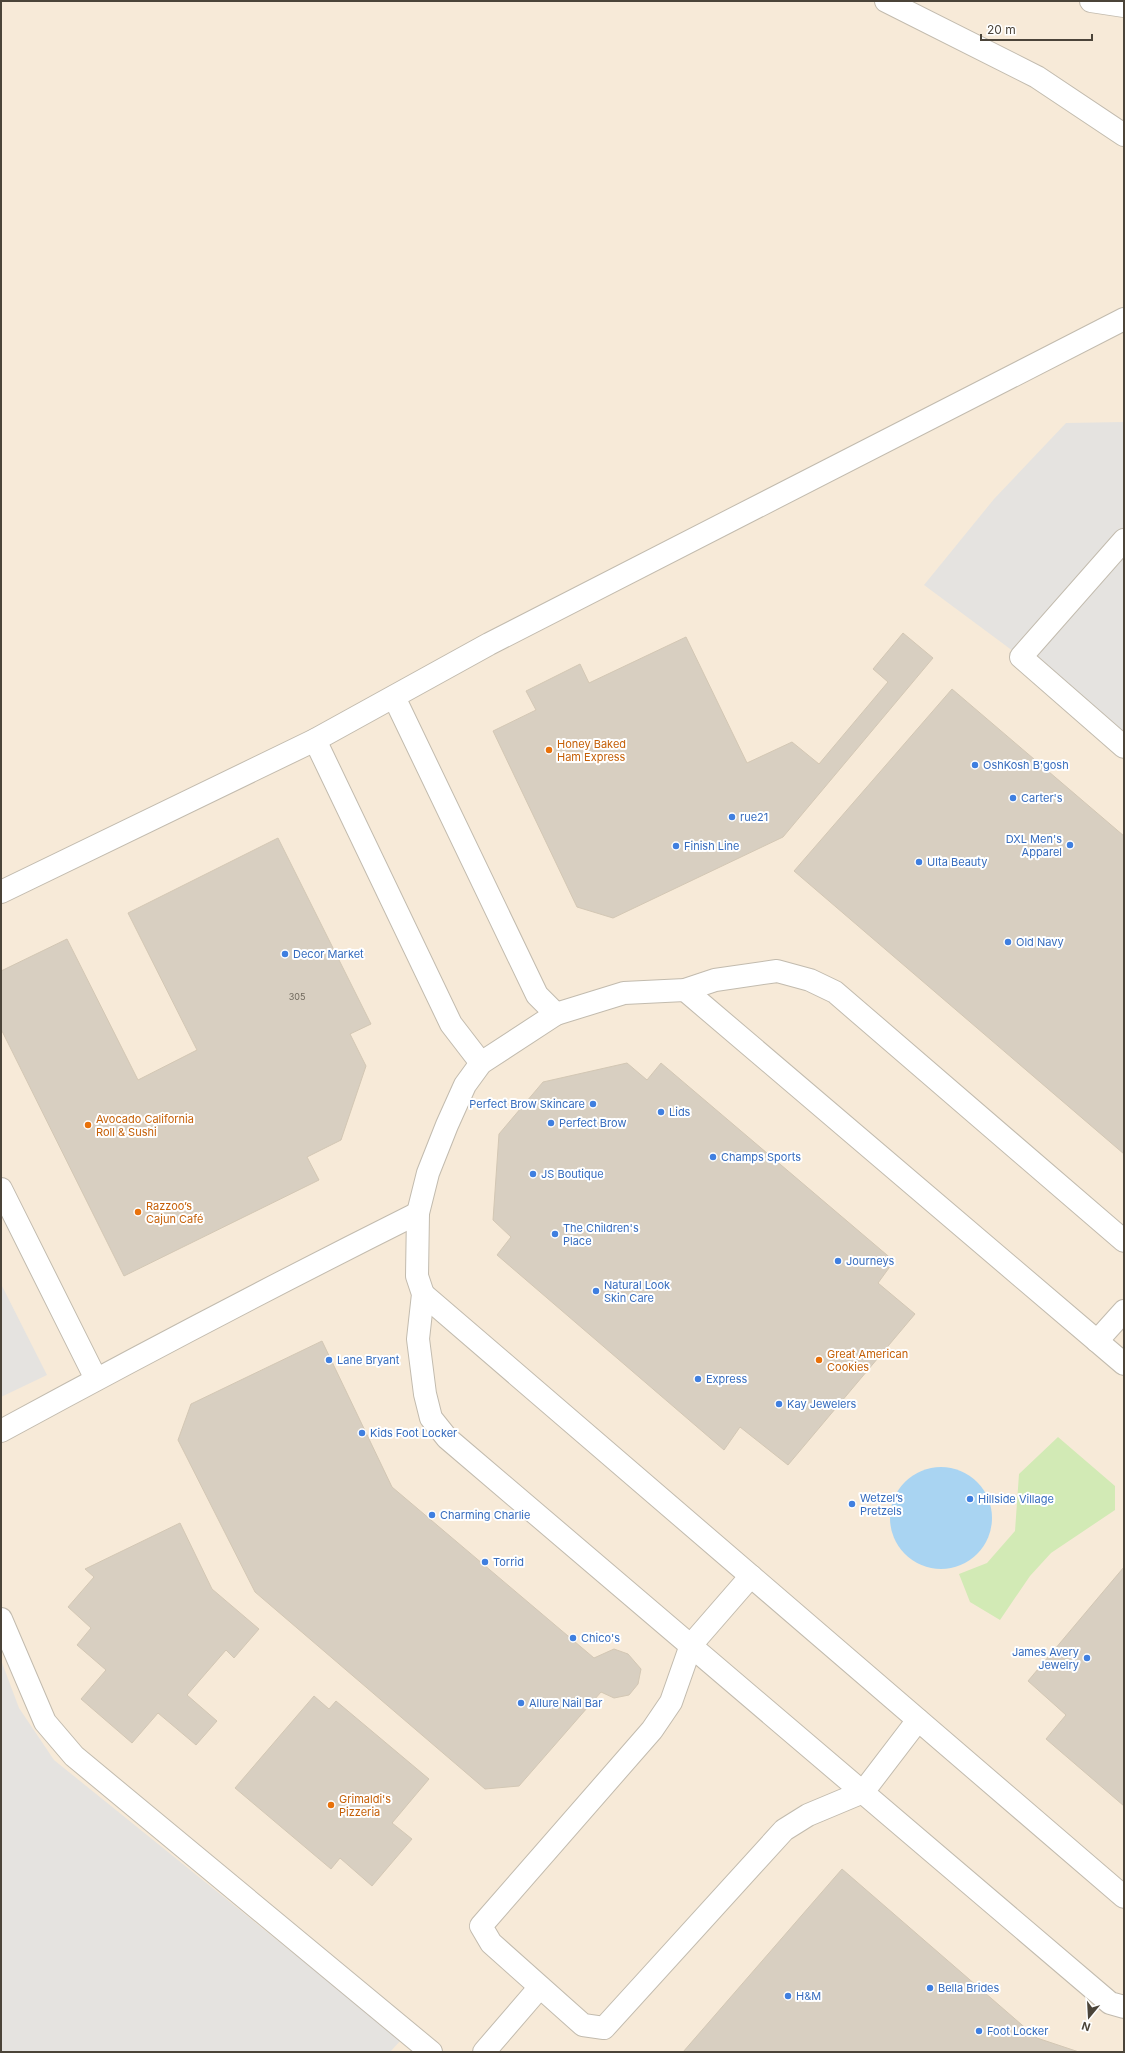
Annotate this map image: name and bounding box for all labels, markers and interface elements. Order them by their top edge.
scale bar [981,16,1092,42]
text: 20 m [987,22,1016,37]
place label: Honey Baked Ham Express [557,737,626,764]
marker: Honey Baked Ham Express [544,745,554,755]
place label: OshKosh B'gosh [983,758,1069,772]
marker: OshKosh B'gosh [970,760,980,770]
place label: Carter's [1021,791,1063,805]
marker: Carter's [1008,793,1018,803]
place label: rue21 [740,810,768,824]
marker: rue21 [727,812,737,822]
place label: DXL Men's Apparel [1006,832,1062,859]
place label: Finish Line [684,839,740,853]
marker: DXL Men's Apparel [1065,840,1075,850]
marker: Finish Line [671,841,681,851]
place label: Ulta Beauty [927,855,987,869]
marker: Ulta Beauty [914,857,924,867]
place label: Old Navy [1016,935,1064,949]
marker: Old Navy [1003,937,1013,947]
place label: Decor Market [293,947,364,961]
marker: Decor Market [280,949,290,959]
house number: 305 [289,991,305,1002]
place label: Perfect Brow Skincare [469,1097,585,1111]
marker: Perfect Brow Skincare [588,1099,598,1109]
place label: Lids [669,1105,691,1119]
marker: Lids [656,1107,666,1117]
place label: Avocado California Roll & Sushi [96,1112,194,1139]
place label: Perfect Brow [559,1116,626,1130]
marker: Perfect Brow [546,1118,556,1128]
marker: Avocado California Roll & Sushi [83,1120,93,1130]
place label: Champs Sports [721,1150,801,1164]
marker: Champs Sports [708,1152,718,1162]
place label: JS Boutique [541,1167,604,1181]
marker: JS Boutique [528,1169,538,1179]
place label: Razzoo’s Cajun Café [146,1199,203,1226]
marker: Razzoo’s Cajun Café [133,1207,143,1217]
place label: The Children's Place [563,1221,639,1248]
marker: The Children's Place [550,1229,560,1239]
place label: Journeys [846,1254,895,1268]
marker: Journeys [833,1256,843,1266]
place label: Natural Look Skin Care [604,1278,670,1305]
marker: Natural Look Skin Care [591,1286,601,1296]
place label: Great American Cookies [827,1347,908,1374]
place label: Lane Bryant [337,1353,400,1367]
marker: Lane Bryant [324,1355,334,1365]
marker: Great American Cookies [814,1355,824,1365]
place label: Express [706,1372,748,1386]
marker: Express [693,1374,703,1384]
place label: Kay Jewelers [787,1397,857,1411]
marker: Kay Jewelers [774,1399,784,1409]
place label: Kids Foot Locker [370,1426,457,1440]
marker: Kids Foot Locker [357,1428,367,1438]
place label: Wetzel’s Pretzels [860,1491,903,1518]
place label: Hillside Village [978,1492,1054,1506]
marker: Hillside Village [965,1494,975,1504]
marker: Wetzel’s Pretzels [847,1499,857,1509]
place label: Charming Charlie [440,1508,530,1522]
marker: Charming Charlie [427,1510,437,1520]
place label: Torrid [493,1555,524,1569]
marker: Torrid [480,1557,490,1567]
place label: Chico's [581,1631,620,1645]
marker: Chico's [568,1633,578,1643]
place label: James Avery Jewelry [1012,1645,1079,1672]
marker: James Avery Jewelry [1082,1653,1092,1663]
place label: Allure Nail Bar [529,1696,602,1710]
marker: Allure Nail Bar [516,1698,526,1708]
place label: Grimaldi's Pizzeria [339,1792,391,1819]
marker: Grimaldi's Pizzeria [326,1800,336,1810]
place label: Bella Brides [938,1981,1000,1995]
marker: Bella Brides [925,1983,935,1993]
place label: H&M [796,1989,821,2003]
marker: H&M [783,1991,793,2001]
north arrow [1069,1997,1109,2037]
text: N [1080,2019,1092,2034]
place label: Foot Locker [987,2024,1048,2038]
marker: Foot Locker [974,2026,984,2036]

